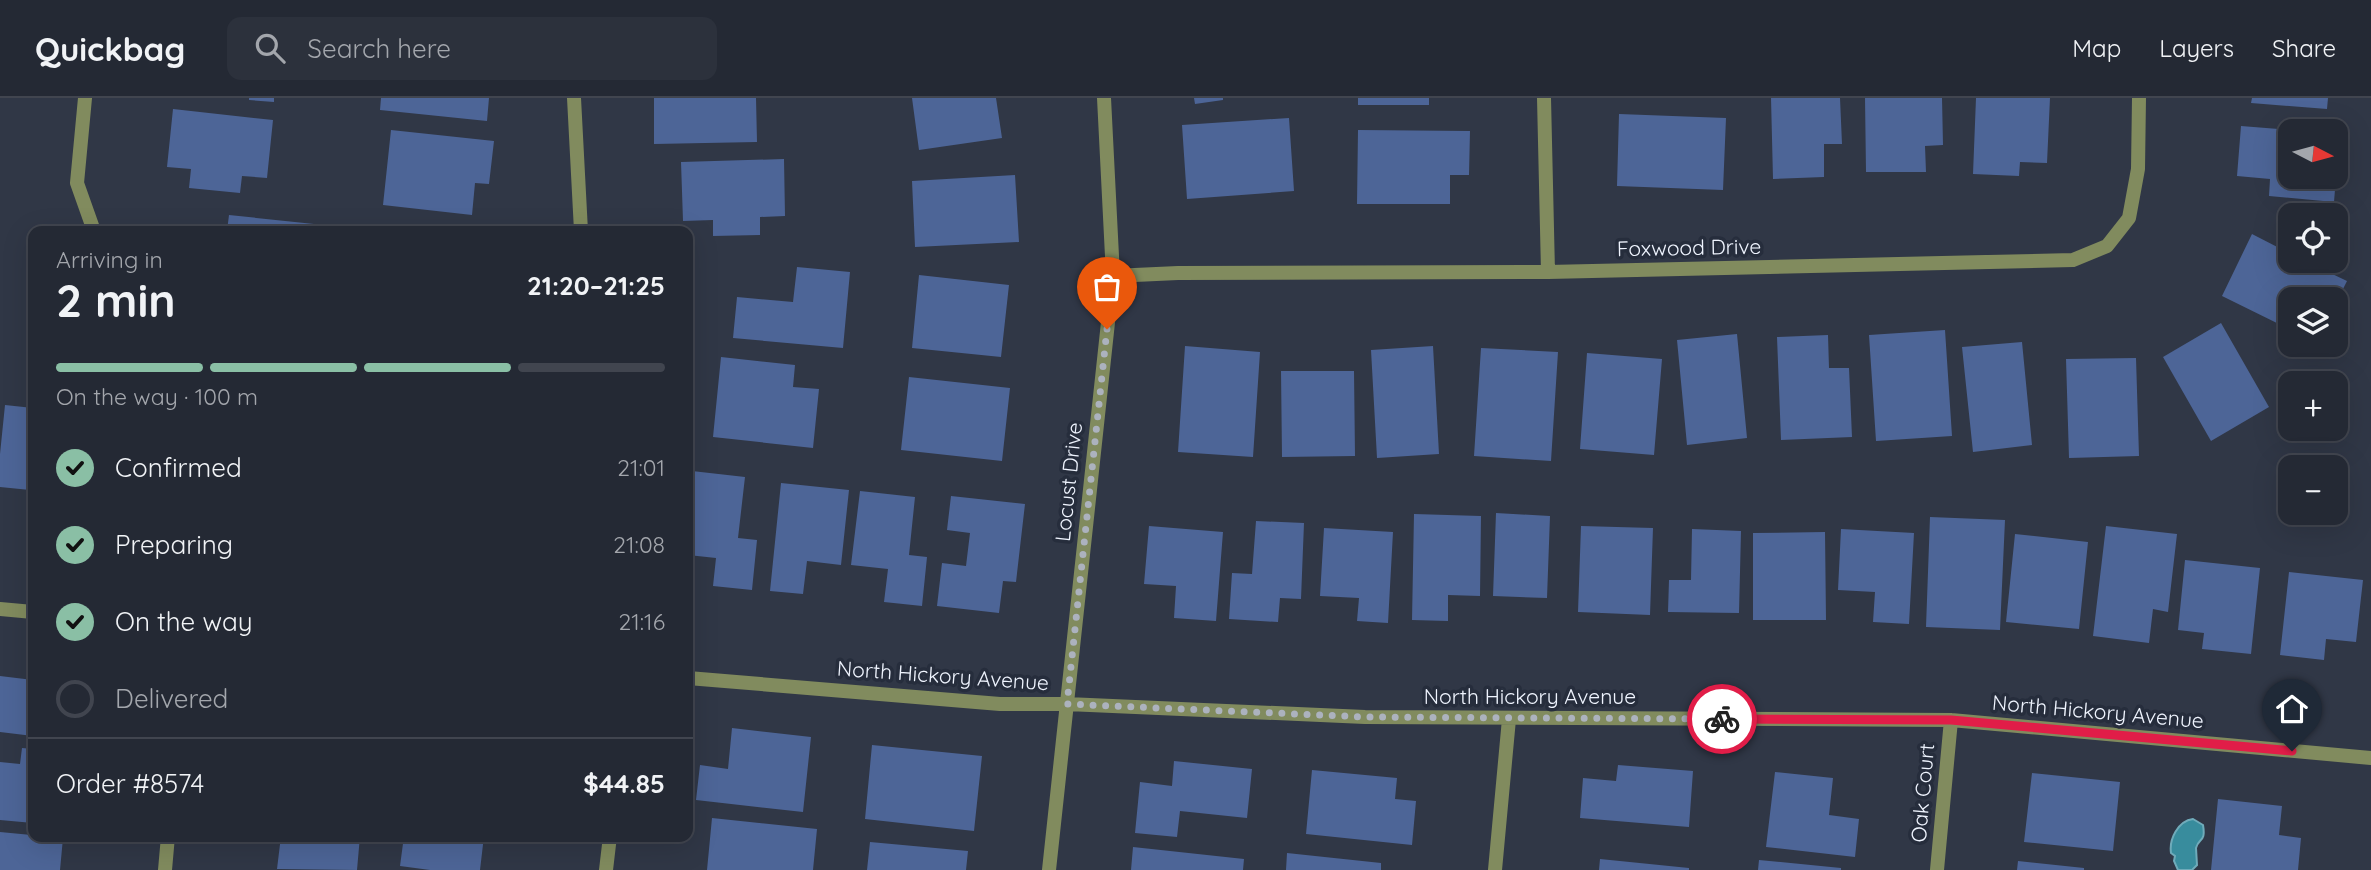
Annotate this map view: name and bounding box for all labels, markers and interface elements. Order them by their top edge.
search box [227,17,717,80]
text: Quickbag [35,28,185,69]
icon: search [251,29,289,67]
text: Search here [307,32,451,65]
text: Map [2072,33,2121,63]
text: Layers [2159,33,2234,63]
text: Share [2272,33,2336,63]
north arrow [2278,119,2348,189]
map controls [2278,119,2348,525]
button: locate [2278,203,2348,273]
street label: Foxwood Drive [1617,233,1761,261]
text: Arriving in [56,245,163,274]
pin [1077,257,1137,329]
icon: bag [1088,268,1126,306]
text: 21:20–21:25 [527,269,665,302]
text: 2 min [56,271,176,329]
button: layers [2278,287,2348,357]
button: + [2278,371,2348,441]
text: On the way · 100 m [56,382,258,411]
street label: Locust Drive [1049,421,1087,543]
icon: check [56,449,94,487]
text: Confirmed [115,451,242,484]
text: 21:01 [617,453,665,482]
button: − [2278,455,2348,525]
icon: check [56,526,94,564]
text: Preparing [115,528,233,561]
text: 21:08 [613,530,665,559]
icon: check [56,603,94,641]
text: On the way [115,605,253,638]
text: 21:16 [619,607,665,636]
street label: North Hickory Avenue [836,655,1050,695]
pin [2262,679,2322,751]
text: Delivered [115,682,228,715]
street label: North Hickory Avenue [1424,683,1636,709]
courier [1687,684,1757,754]
street label: North Hickory Avenue [1991,689,2205,733]
icon: home [2273,690,2311,728]
icon: bike [1703,700,1741,738]
street label: Oak Court [1905,742,1939,844]
text: Order #8574 [56,767,204,800]
text: $44.85 [583,767,665,800]

